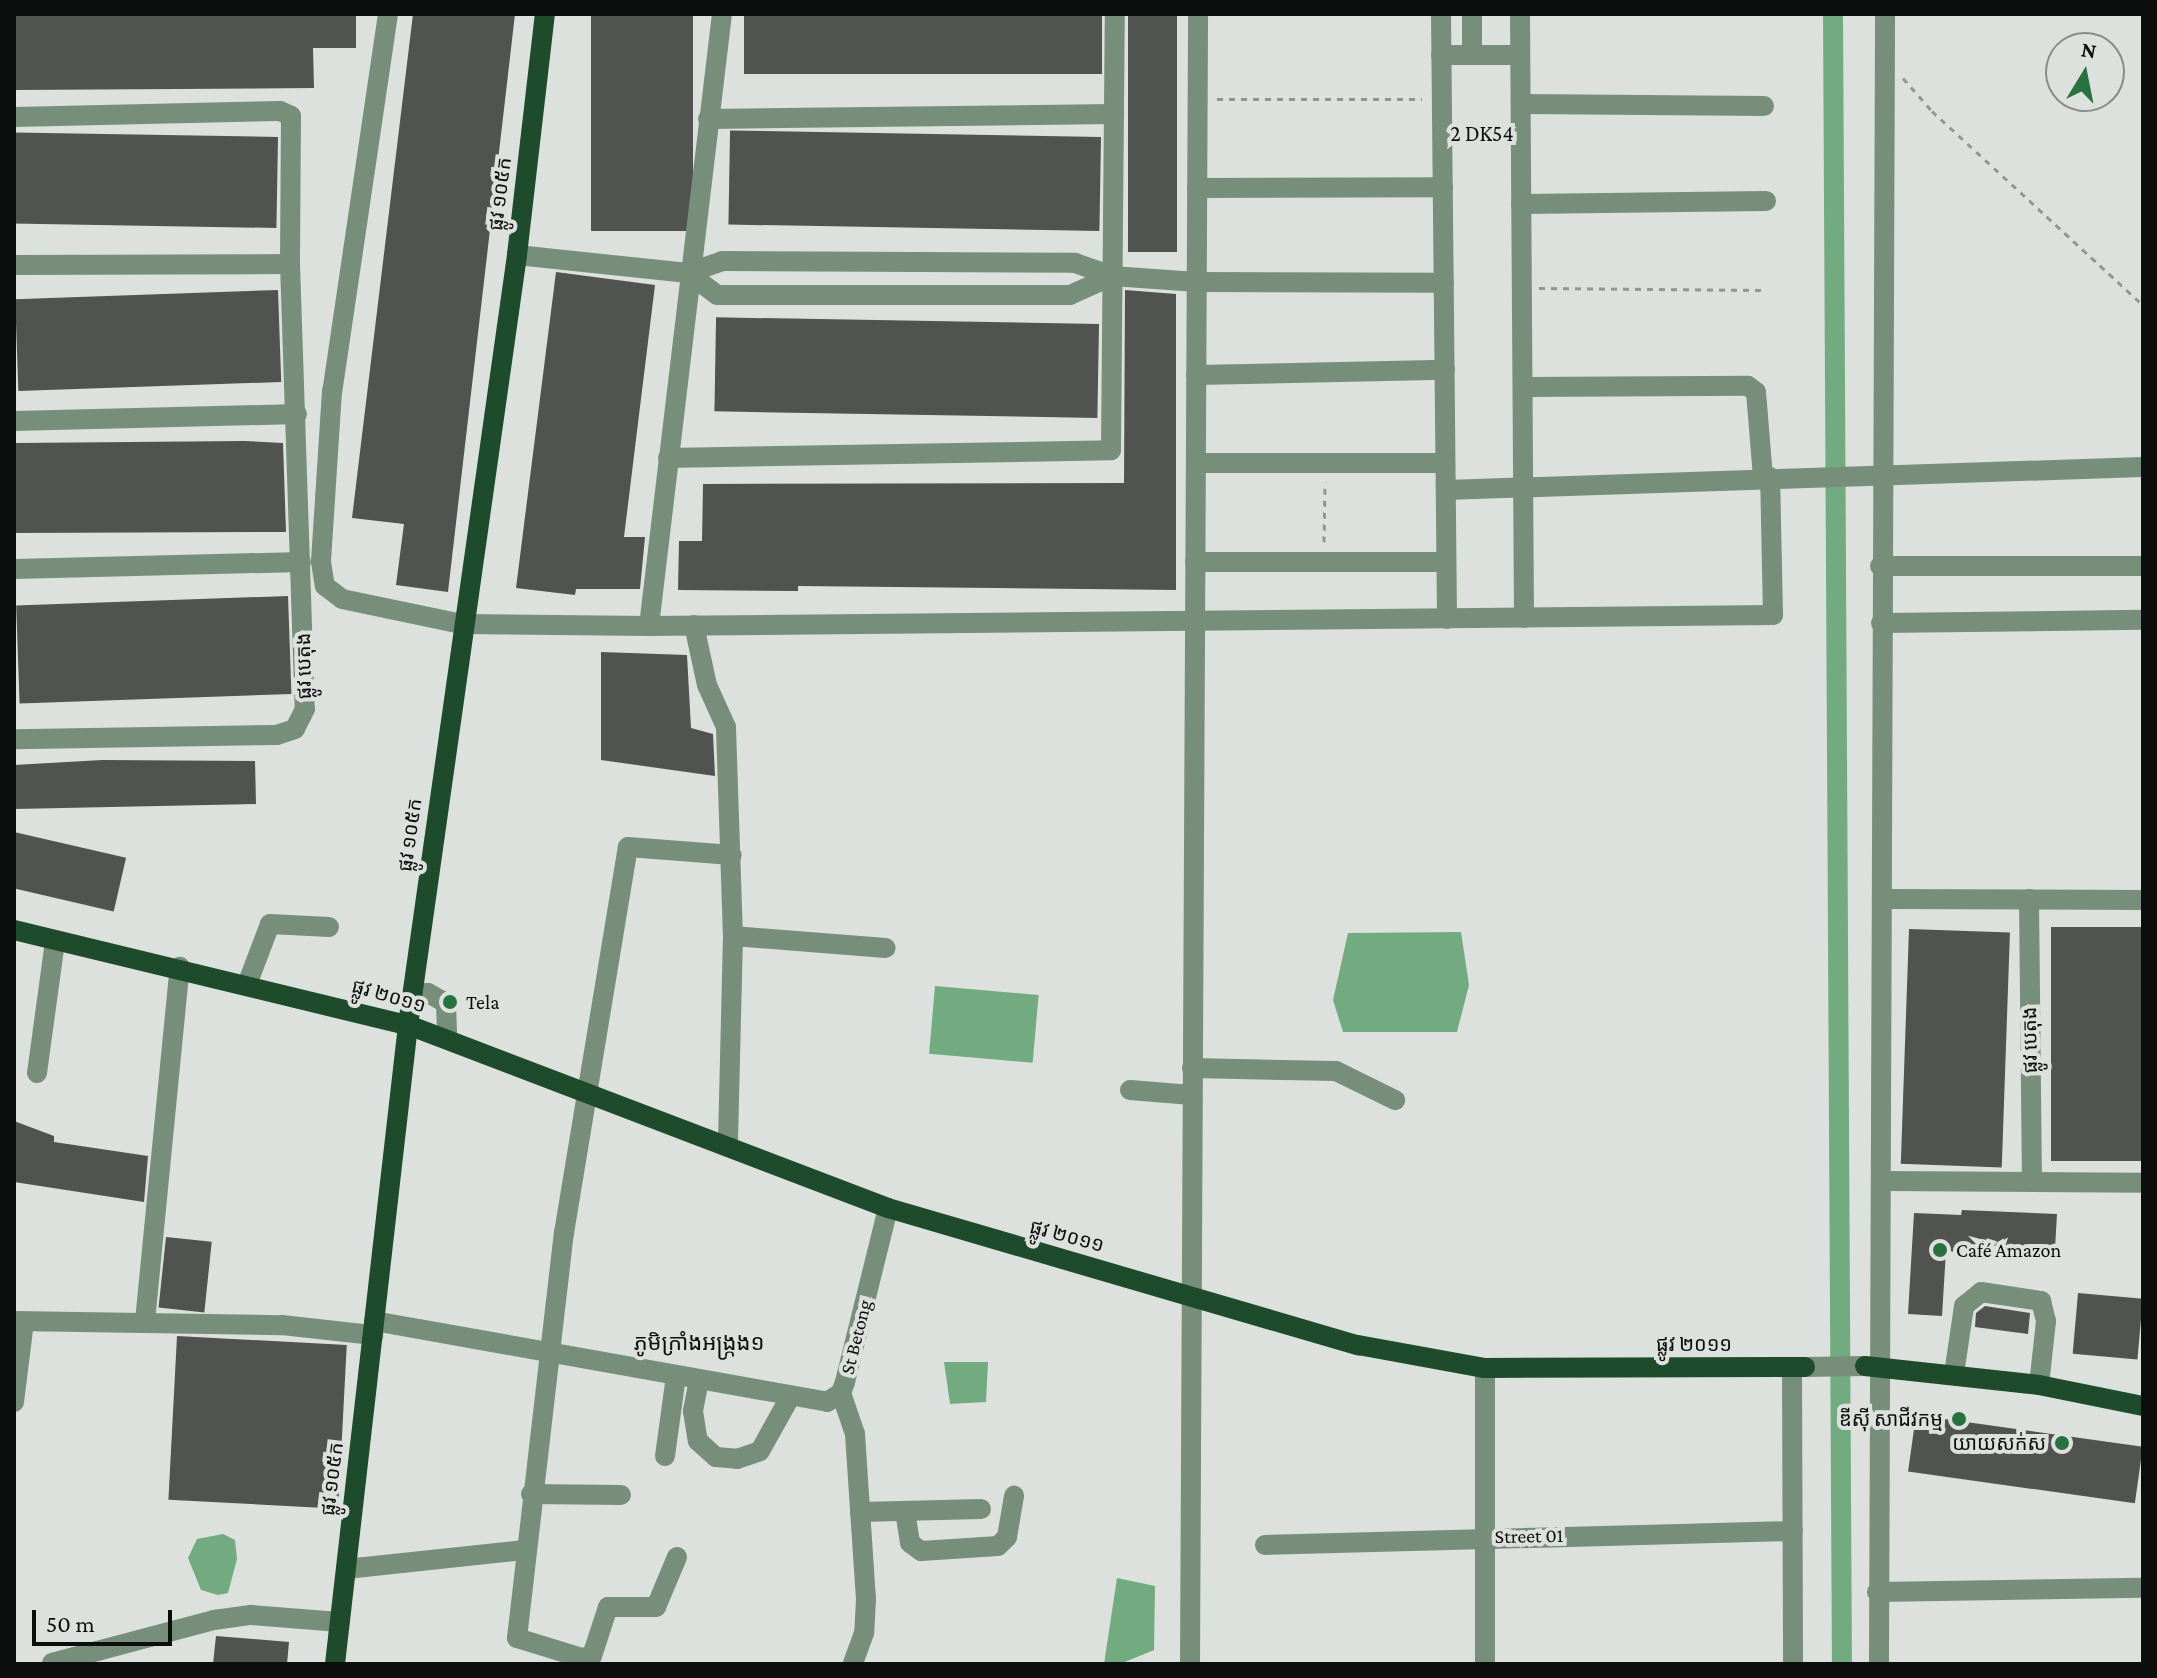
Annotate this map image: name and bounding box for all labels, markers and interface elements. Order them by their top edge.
north arrow [2045,32,2125,112]
text: N [2079,36,2098,63]
district label: 2 DK54 [1444,121,1520,147]
street label: ផ្លូវ ១០៥ក [484,156,516,232]
street label: ផ្លូវ បេតុង [291,632,317,700]
street label: ផ្លូវ ១០៥ក [393,797,427,873]
street label: ផ្លូវ ២០១១ [349,974,429,1018]
place label: Tela [466,990,499,1014]
marker: Tela [441,993,459,1011]
street label: ផ្លូវ បេតុង [2017,1006,2043,1074]
street label: ផ្លូវ ២០១១ [1027,1215,1107,1257]
place label: Café Amazon [1956,1238,2061,1262]
marker: Café Amazon [1931,1241,1949,1259]
street label: St Betong [835,1297,877,1377]
district label: ភូមិក្រាំងអង្រ្កង១ [634,1330,764,1356]
street label: ផ្លូវ ២០១១ [1656,1332,1732,1356]
place label: ឌីស៊ី សាជីវកម្ម [1839,1407,1943,1431]
marker: ឌីស៊ី សាជីវកម្ម [1950,1410,1968,1428]
place label: យាយសក់ស [1952,1431,2046,1455]
marker: យាយសក់ស [2053,1434,2071,1452]
street label: ផ្លូវ ១០៥ក [316,1441,348,1517]
street label: Street 01 [1495,1523,1563,1549]
scale bar [36,1594,176,1644]
text: 50 m [46,1610,95,1637]

